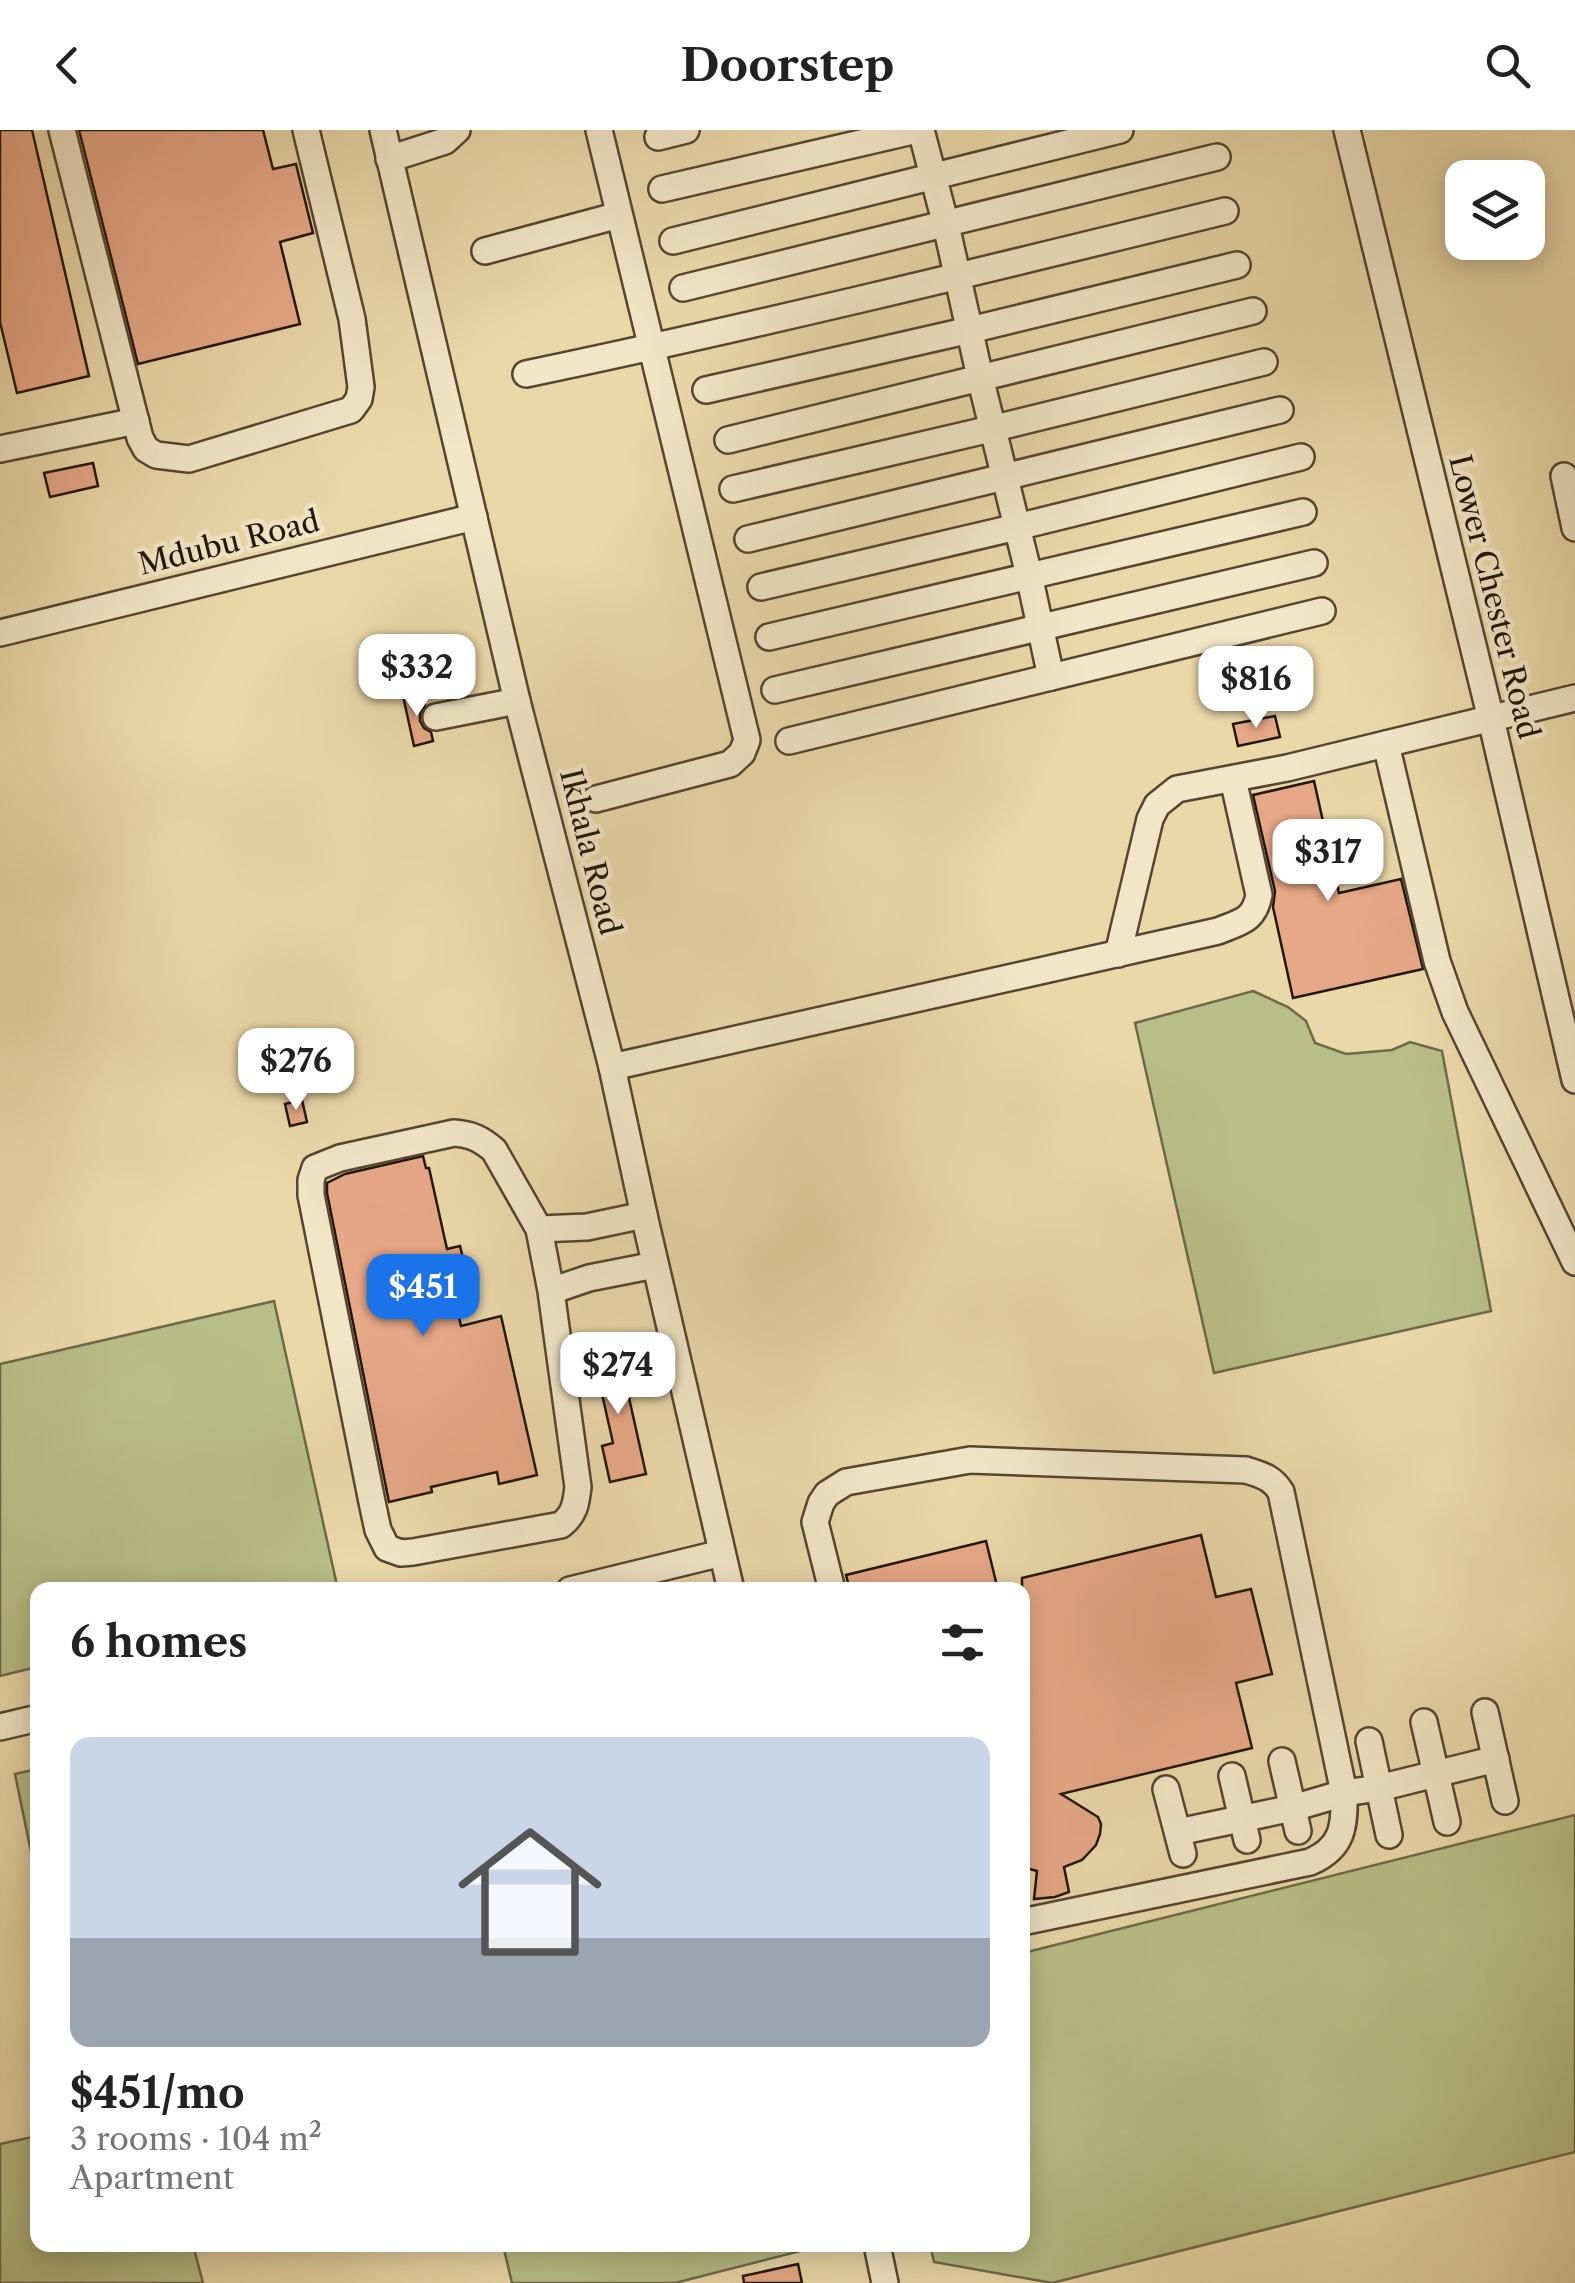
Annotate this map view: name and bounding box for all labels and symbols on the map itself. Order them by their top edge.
street label: Lower Chester Road [1441,451,1548,743]
street label: Mdubu Road [135,502,323,583]
pin: $332 [358,634,476,719]
pin: $816 [1197,646,1315,731]
street label: Ikhala Road [552,765,629,939]
pin: $317 [1269,819,1387,904]
pin: $276 [237,1028,355,1113]
pin: $451 [364,1254,482,1339]
pin: $274 [559,1332,677,1417]

